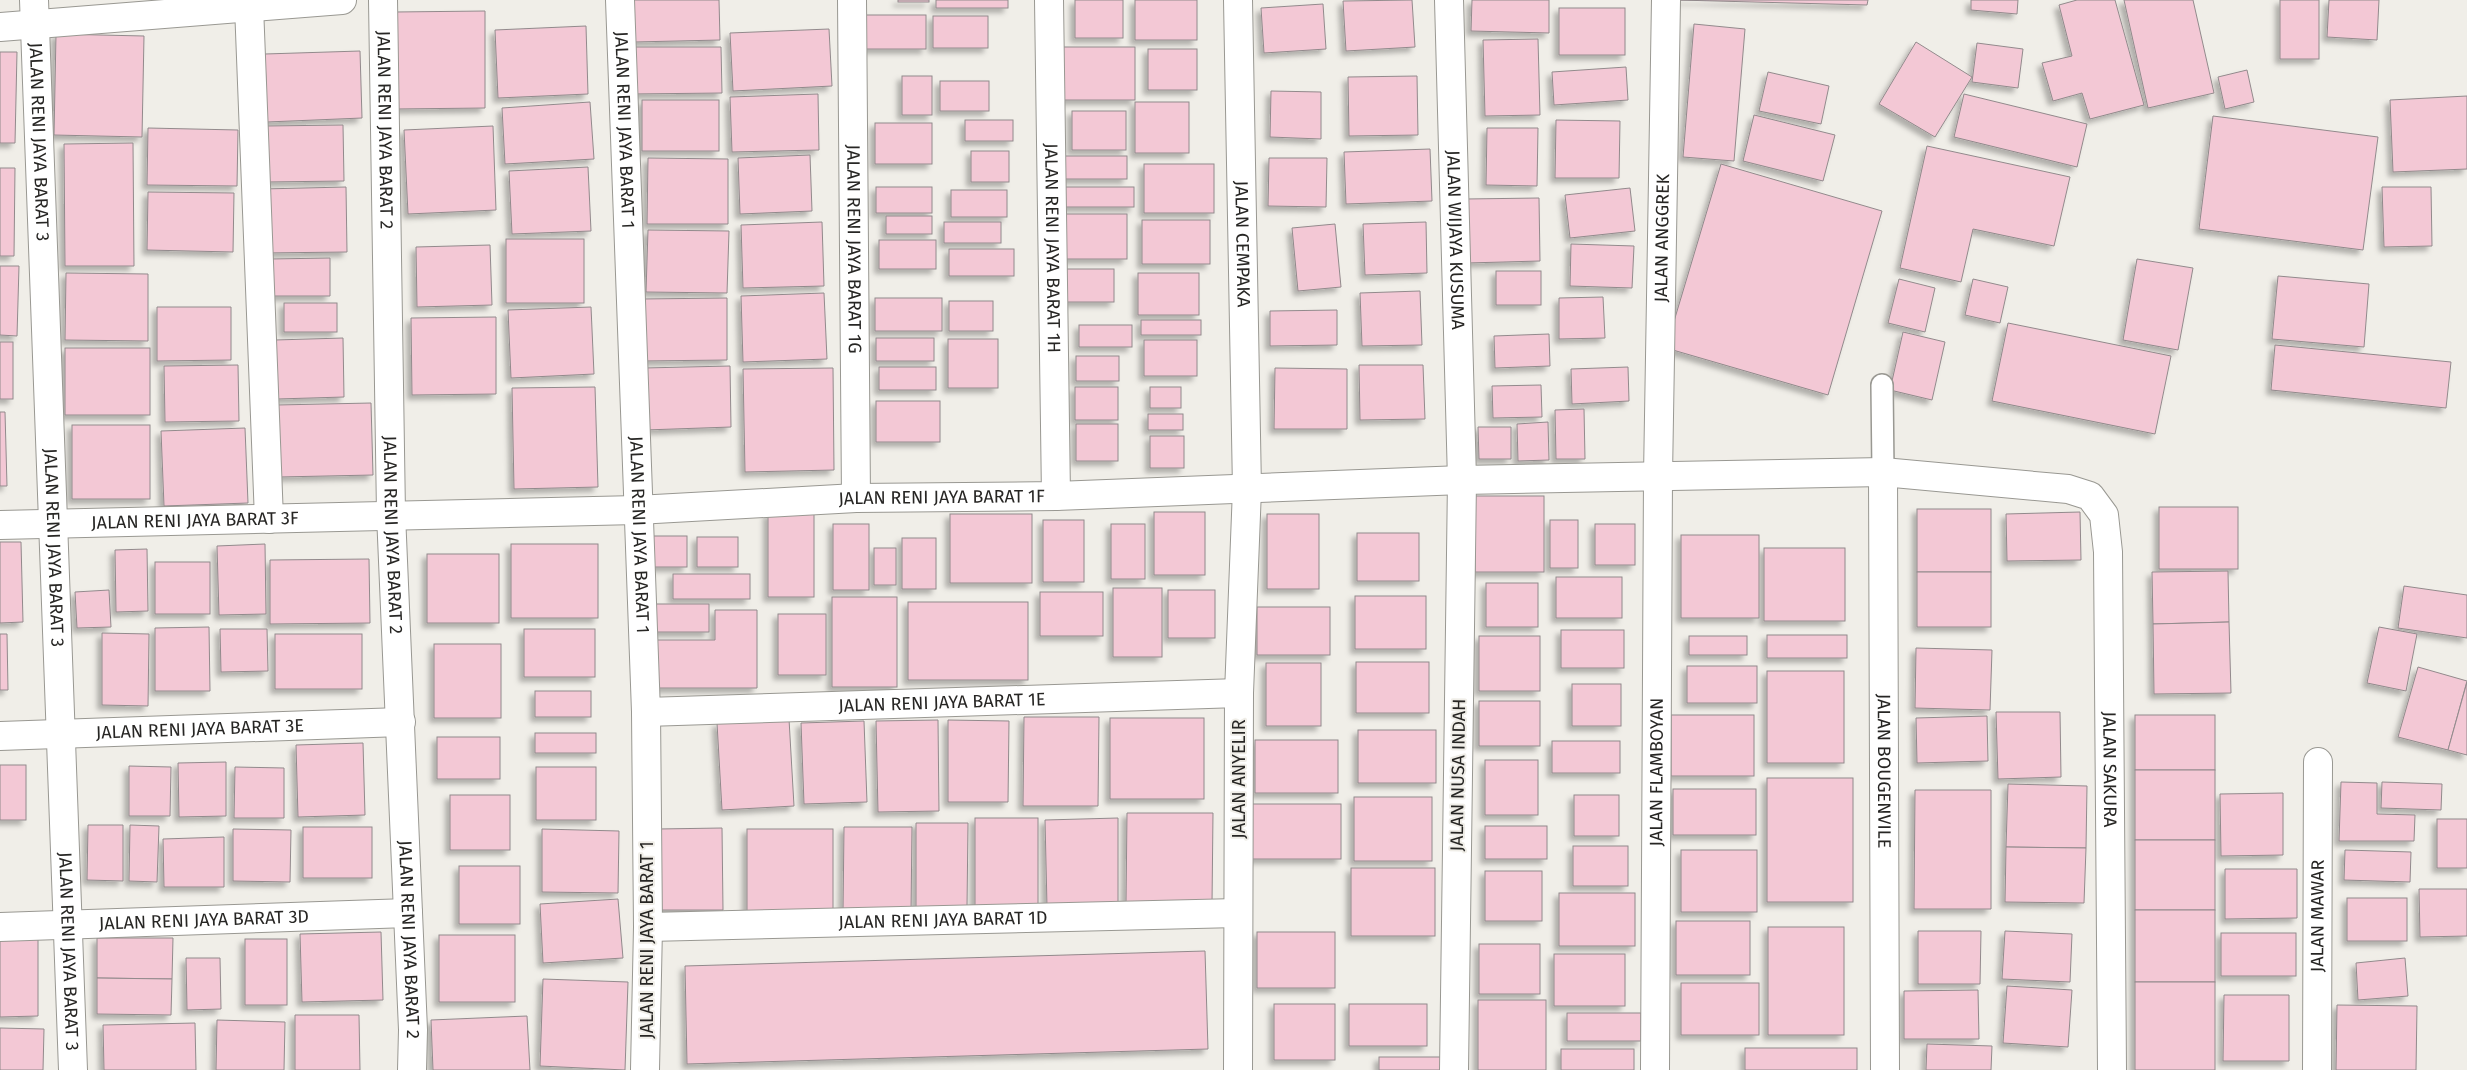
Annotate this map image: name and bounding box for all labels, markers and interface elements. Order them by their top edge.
street label: JALAN RENI JAYA BARAT 2 [372,30,398,230]
street label: JALAN RENI JAYA BARAT 1 [610,31,639,229]
street label: JALAN RENI JAYA BARAT 3 [25,42,54,242]
street label: JALAN RENI JAYA BARAT 1H [1040,143,1065,353]
street label: JALAN RENI JAYA BARAT 1G [842,144,866,354]
street label: JALAN WIJAYA KUSUMA [1442,150,1469,331]
street label: JALAN ANGGREK [1650,173,1674,303]
street label: JALAN CEMPAKA [1230,180,1255,308]
street label: JALAN RENI JAYA BARAT 2 [379,435,407,635]
street label: JALAN RENI JAYA BARAT 1 [625,436,654,634]
street label: JALAN RENI JAYA BARAT 3 [39,448,69,647]
street label: JALAN RENI JAYA BARAT 1F [838,485,1045,510]
street label: JALAN RENI JAYA BARAT 3F [91,507,299,534]
street label: JALAN RENI JAYA BARAT 1E [838,688,1046,717]
street label: JALAN BOUGENVILE [1873,694,1895,848]
street label: JALAN FLAMBOYAN [1645,698,1668,846]
street label: JALAN NUSA INDAH [1446,699,1470,851]
street label: JALAN SAKURA [2098,711,2121,828]
street label: JALAN RENI JAYA BARAT 3E [95,714,304,744]
street label: JALAN ANYELIR [1228,719,1250,839]
street label: JALAN RENI JAYA BARAT 2 [394,840,424,1039]
street label: JALAN RENI JAYA BARAT 1 [636,841,658,1039]
street label: JALAN RENI JAYA BARAT 3 [54,852,83,1051]
street label: JALAN MAWAR [2306,860,2329,972]
street label: JALAN RENI JAYA BARAT 3D [98,905,309,935]
street label: JALAN RENI JAYA BARAT 1D [838,907,1048,933]

